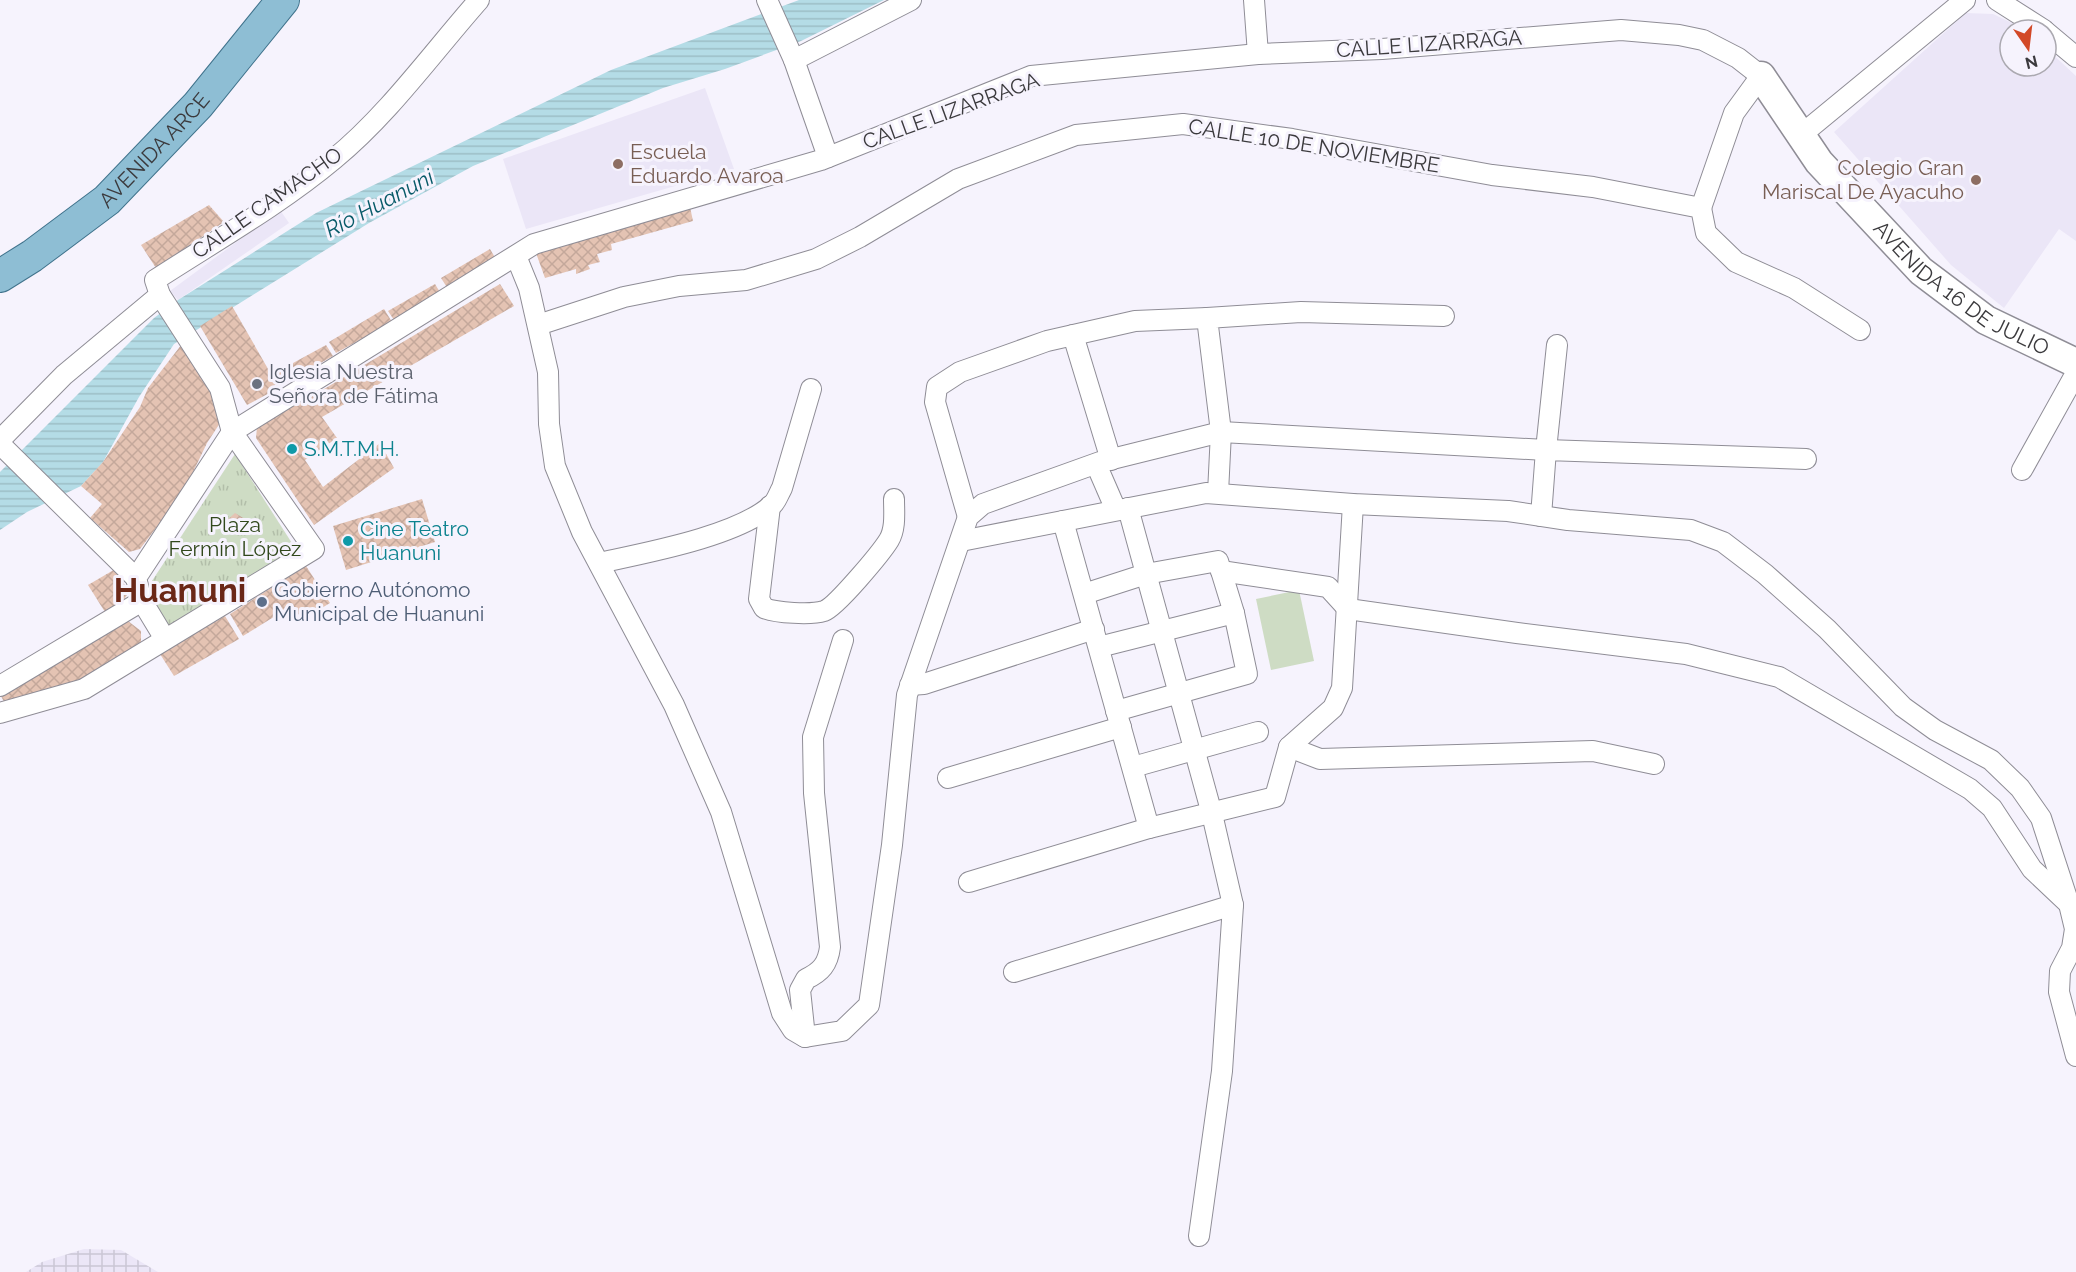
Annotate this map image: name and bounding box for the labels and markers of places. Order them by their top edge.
place label: Escuela Eduardo Avaroa [630,139,784,188]
place label: Colegio Gran Mariscal De Ayacuho [1762,155,1964,204]
marker: Escuela Eduardo Avaroa [611,157,625,171]
marker: Colegio Gran Mariscal De Ayacuho [1969,173,1983,187]
place label: Iglesia Nuestra Señora de Fátima [269,359,438,408]
marker: Iglesia Nuestra Señora de Fátima [250,377,264,391]
place label: S.M.T.M.H. [304,436,399,461]
marker: S.M.T.M.H. [285,442,299,456]
place label: Cine Teatro Huanuni [360,516,469,565]
marker: Cine Teatro Huanuni [341,534,355,548]
place label: Gobierno Autónomo Municipal de Huanuni [274,577,484,626]
marker: Gobierno Autónomo Municipal de Huanuni [255,595,269,609]

